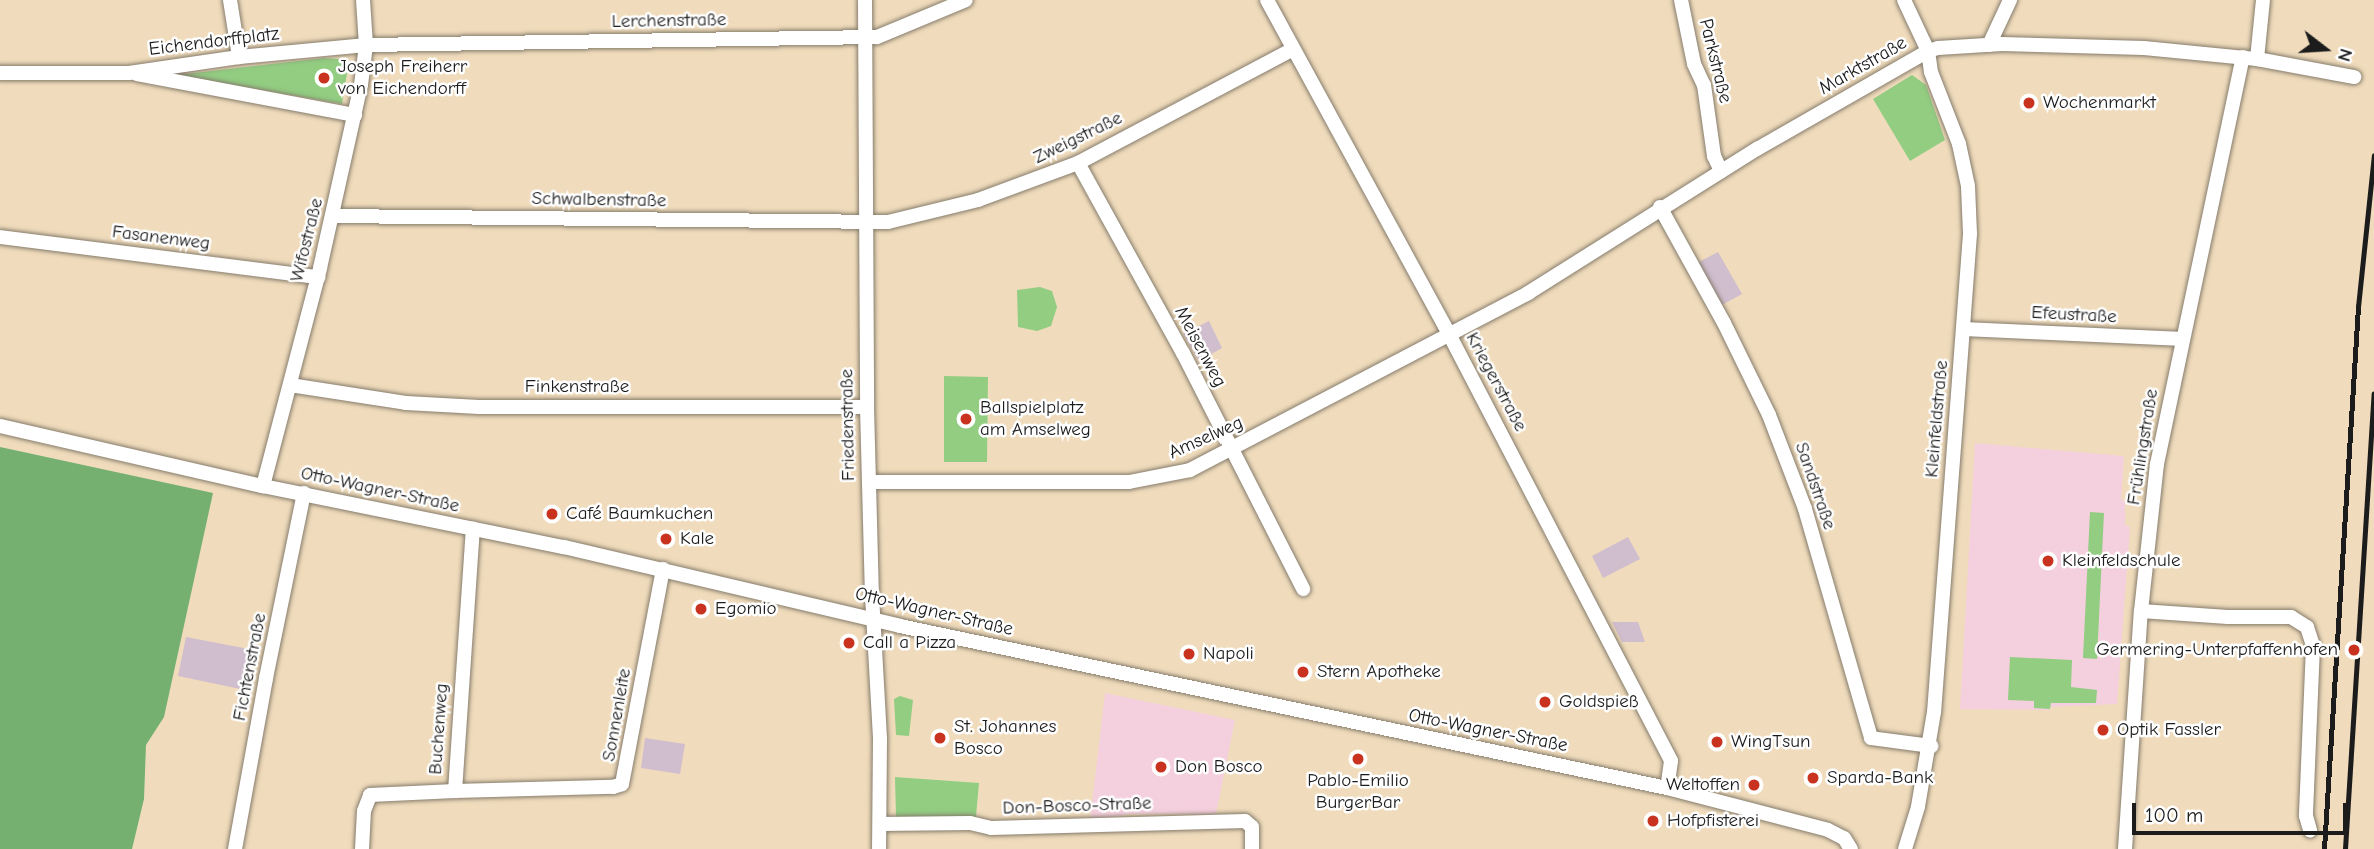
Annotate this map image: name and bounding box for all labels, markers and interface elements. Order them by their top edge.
street label: Lerchenstraße [611,9,727,33]
north arrow [2290,14,2360,84]
street label: Parkstraße [1694,16,1736,106]
street label: Eichendorffplatz [148,23,280,61]
street label: Marktstraße [1815,32,1911,100]
text: N [2333,46,2357,64]
place label: Joseph Freiherr von Eichendorff [338,56,467,100]
marker: Joseph Freiherr von Eichendorff [316,70,332,86]
place label: Wochenmarkt [2043,92,2156,114]
marker: Wochenmarkt [2021,95,2037,111]
street label: Zweigstraße [1030,107,1126,169]
street label: Schwalbenstraße [531,187,667,213]
street label: Wifostraße [286,196,328,284]
street label: Fasanenweg [111,221,211,255]
street label: Efeustraße [2031,301,2117,329]
street label: Meisenweg [1169,303,1231,391]
street label: Kriegerstraße [1460,329,1532,435]
street label: Kleinfeldstraße [1921,359,1953,479]
street label: Friedenstraße [836,369,860,481]
street label: Finkenstraße [525,376,629,398]
street label: Frühlingstraße [2123,387,2163,507]
place label: Ballspielplatz am Amselweg [980,397,1091,441]
marker: Ballspielplatz am Amselweg [958,411,974,427]
street label: Amselweg [1165,412,1247,464]
street label: Sandstraße [1789,439,1841,533]
street label: Otto-Wagner-Straße [299,462,461,518]
place label: Café Baumkuchen [566,503,713,525]
marker: Café Baumkuchen [544,506,560,522]
place label: Kale [680,528,714,550]
marker: Kale [658,531,674,547]
place label: Kleinfeldschule [2062,550,2180,572]
marker: Kleinfeldschule [2040,553,2056,569]
street label: Otto-Wagner-Straße [853,583,1015,641]
place label: Egomio [715,598,777,620]
marker: Egomio [693,601,709,617]
street label: Fichtenstraße [228,611,272,723]
place label: Call a Pizza [863,632,956,654]
marker: Call a Pizza [841,635,857,651]
place label: Germering-Unterpfaffenhofen [2096,639,2338,661]
marker: Germering-Unterpfaffenhofen [2344,640,2364,660]
place label: Napoli [1203,643,1254,665]
marker: Napoli [1181,646,1197,662]
place label: Stern Apotheke [1317,661,1441,683]
marker: Stern Apotheke [1295,664,1311,680]
street label: Sonnenleite [598,667,636,763]
street label: Buchenweg [424,683,454,775]
place label: Goldspieß [1559,691,1639,713]
marker: Goldspieß [1537,694,1553,710]
street label: Otto-Wagner-Straße [1407,704,1569,758]
place label: St. Johannes Bosco [954,716,1056,760]
place label: Optik Fassler [2117,719,2221,741]
marker: Optik Fassler [2095,722,2111,738]
marker: St. Johannes Bosco [932,730,948,746]
place label: WingTsun [1731,731,1810,753]
marker: WingTsun [1709,734,1725,750]
marker: Pablo-Emilio BurgerBar [1350,751,1366,767]
place label: Don Bosco [1175,756,1263,778]
marker: Don Bosco [1153,759,1169,775]
place label: Sparda-Bank [1827,767,1933,789]
place label: Pablo-Emilio BurgerBar [1307,770,1409,814]
marker: Sparda-Bank [1805,770,1821,786]
place label: Weltoffen [1666,774,1740,796]
marker: Weltoffen [1746,777,1762,793]
scale bar [2136,790,2351,834]
street label: Don-Bosco-Straße [1002,792,1152,820]
text: 100 m [2145,803,2203,827]
place label: Hofpfisterei [1667,810,1759,832]
marker: Hofpfisterei [1645,813,1661,829]

